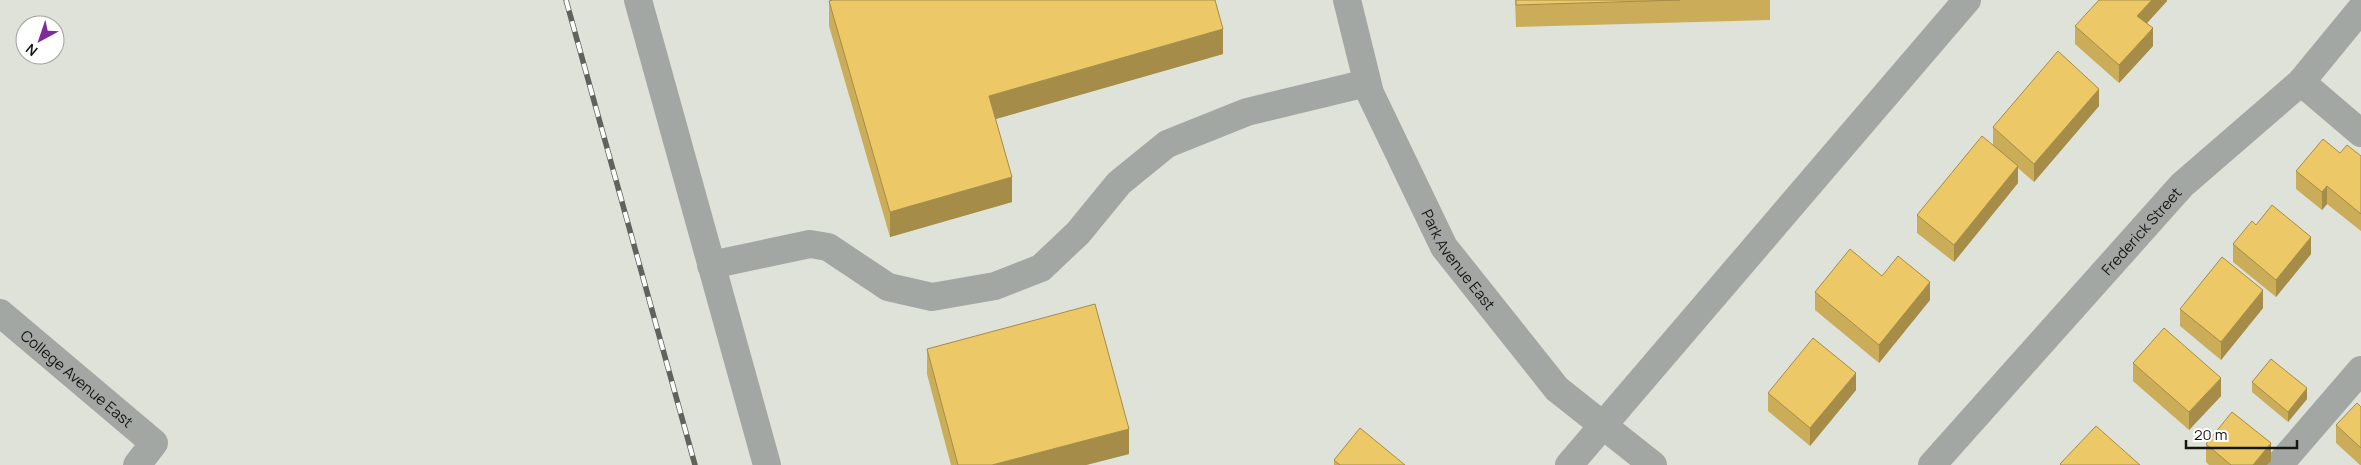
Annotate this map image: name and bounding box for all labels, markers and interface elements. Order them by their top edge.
north arrow [15,15,65,65]
text: N [21,40,41,61]
street label: Frederick Street [2096,182,2186,279]
street label: Park Avenue East [1417,206,1500,314]
street label: College Avenue East [16,325,138,432]
scale bar [2186,418,2297,450]
text: 20 m [2194,424,2227,445]

